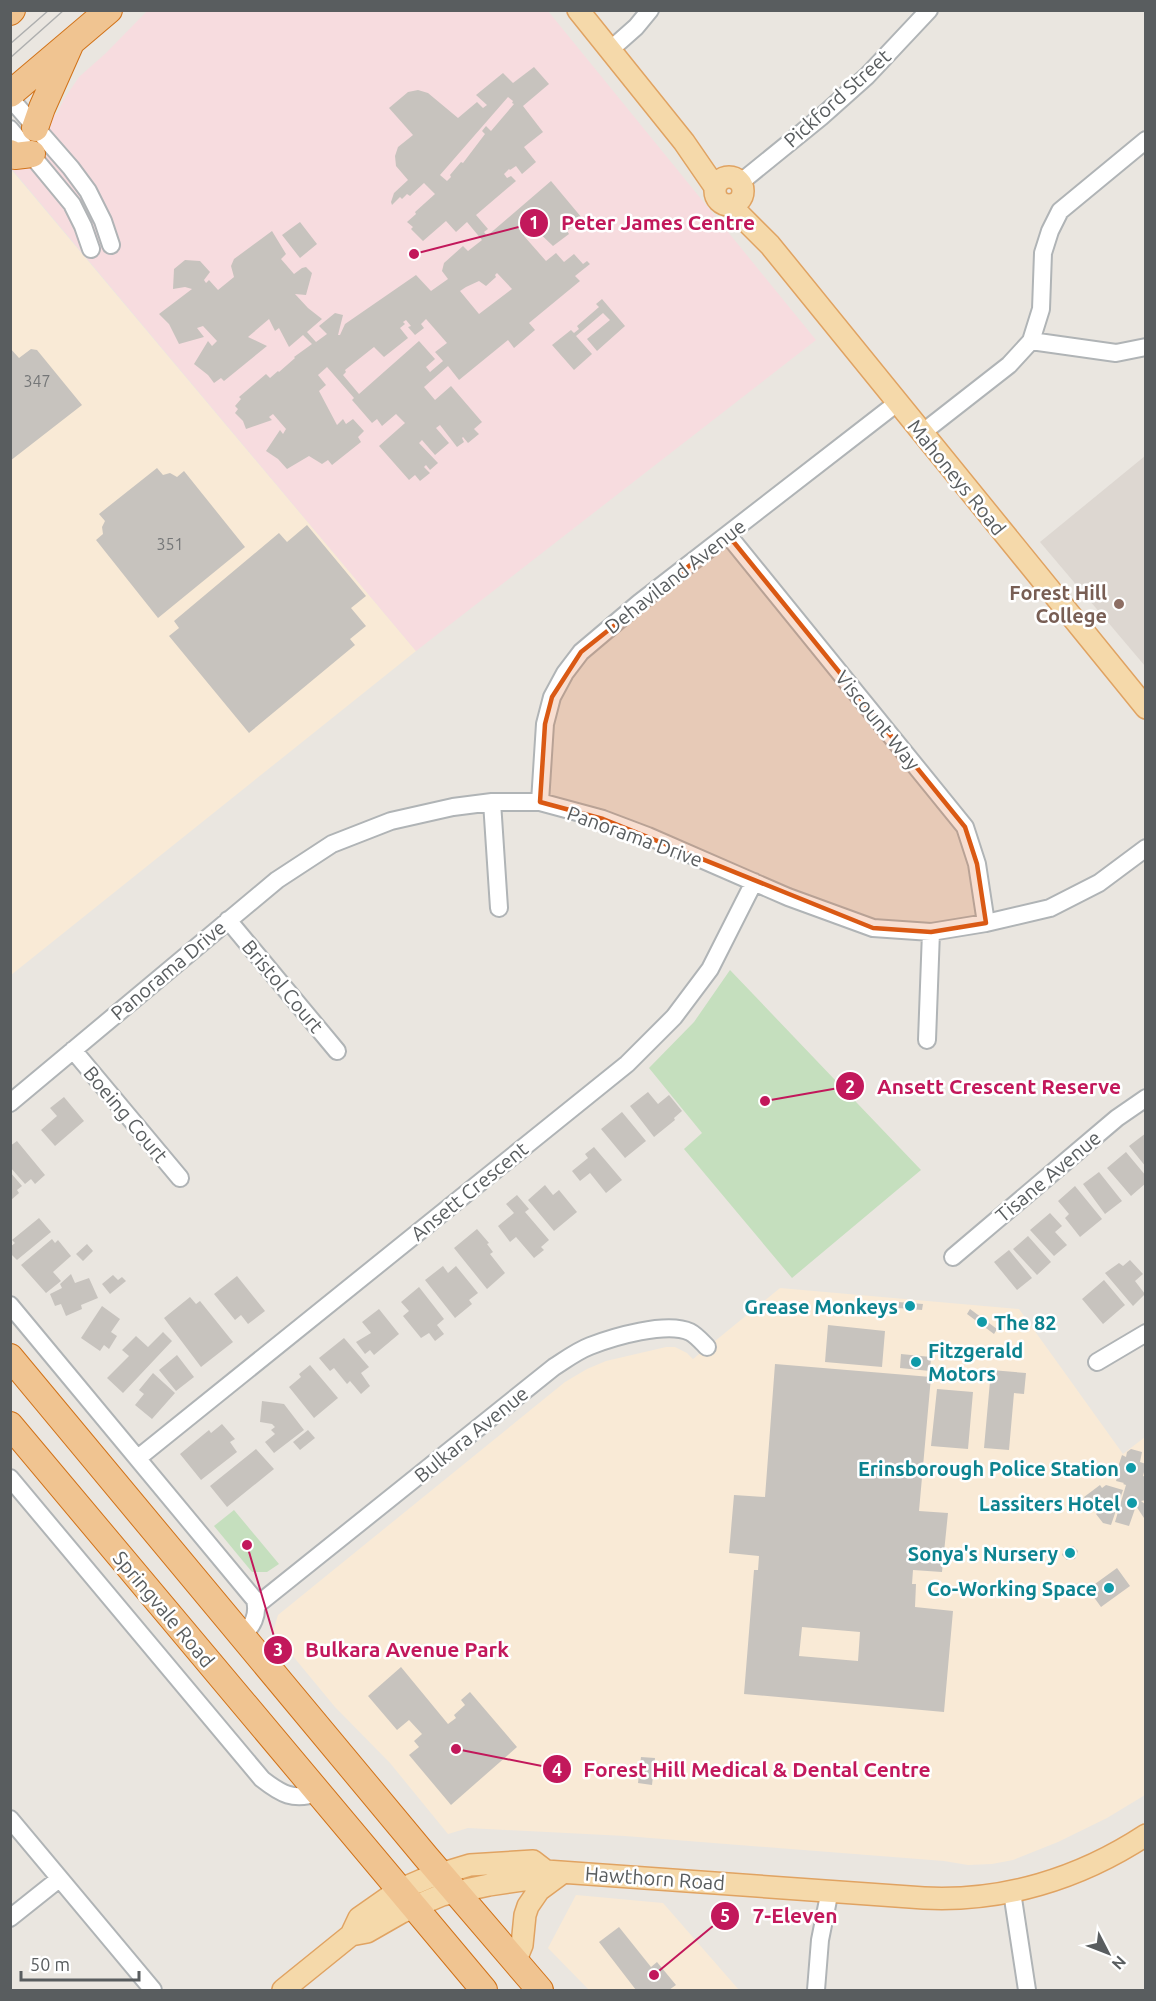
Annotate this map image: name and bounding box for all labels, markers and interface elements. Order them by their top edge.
street label: Pickford Street [779,44,895,152]
callout: Peter James Centre [519,203,767,242]
text: Peter James Centre [561,210,755,234]
text: 1 [529,212,539,232]
house number: 347 [23,372,51,390]
street label: Mahoneys Road [903,414,1011,540]
street label: Dehaviland Avenue [600,514,750,638]
house number: 351 [156,535,184,553]
place label: Forest Hill College [1009,581,1107,627]
marker: Forest Hill College [1112,597,1126,611]
street label: Viscount Way [831,666,925,775]
street label: Panorama Drive [564,801,706,871]
street label: Panorama Drive [106,915,230,1025]
street label: Bristol Court [238,935,329,1037]
street label: Boeing Court [79,1061,173,1167]
callout: Ansett Crescent Reserve [835,1067,1133,1106]
text: Ansett Crescent Reserve [877,1074,1121,1098]
text: 2 [845,1076,855,1096]
street label: Tisane Avenue [991,1125,1105,1227]
street label: Ansett Crescent [406,1137,532,1245]
place label: Grease Monkeys [744,1295,898,1318]
marker: Grease Monkeys [903,1299,917,1313]
place label: The 82 [994,1311,1057,1334]
marker: The 82 [975,1315,989,1329]
place label: Fitzgerald Motors [928,1339,1023,1385]
marker: Fitzgerald Motors [909,1355,923,1369]
street label: Bulkara Avenue [410,1381,532,1487]
place label: Erinsborough Police Station [858,1457,1119,1480]
marker: Erinsborough Police Station [1124,1461,1138,1475]
place label: Lassiters Hotel [979,1492,1120,1515]
marker: Lassiters Hotel [1125,1496,1139,1510]
place label: Sonya's Nursery [908,1542,1058,1565]
street label: Springvale Road [109,1546,219,1672]
marker: Sonya's Nursery [1063,1546,1077,1560]
place label: Co-Working Space [927,1577,1097,1600]
marker: Co-Working Space [1102,1581,1116,1595]
callout: Bulkara Avenue Park [263,1630,521,1669]
text: Bulkara Avenue Park [305,1637,509,1661]
text: 3 [273,1639,283,1659]
callout: Forest Hill Medical & Dental Centre [542,1750,943,1789]
text: Forest Hill Medical & Dental Centre [583,1757,931,1781]
text: 4 [552,1759,562,1779]
street label: Hawthorn Road [584,1862,726,1894]
callout: 7-Eleven [710,1897,850,1936]
text: 7-Eleven [752,1903,838,1927]
text: 5 [720,1905,730,1925]
north arrow [1078,1923,1138,1983]
scale bar [21,1944,140,1982]
text: N [1108,1953,1130,1973]
text: 50 m [30,1954,70,1974]

